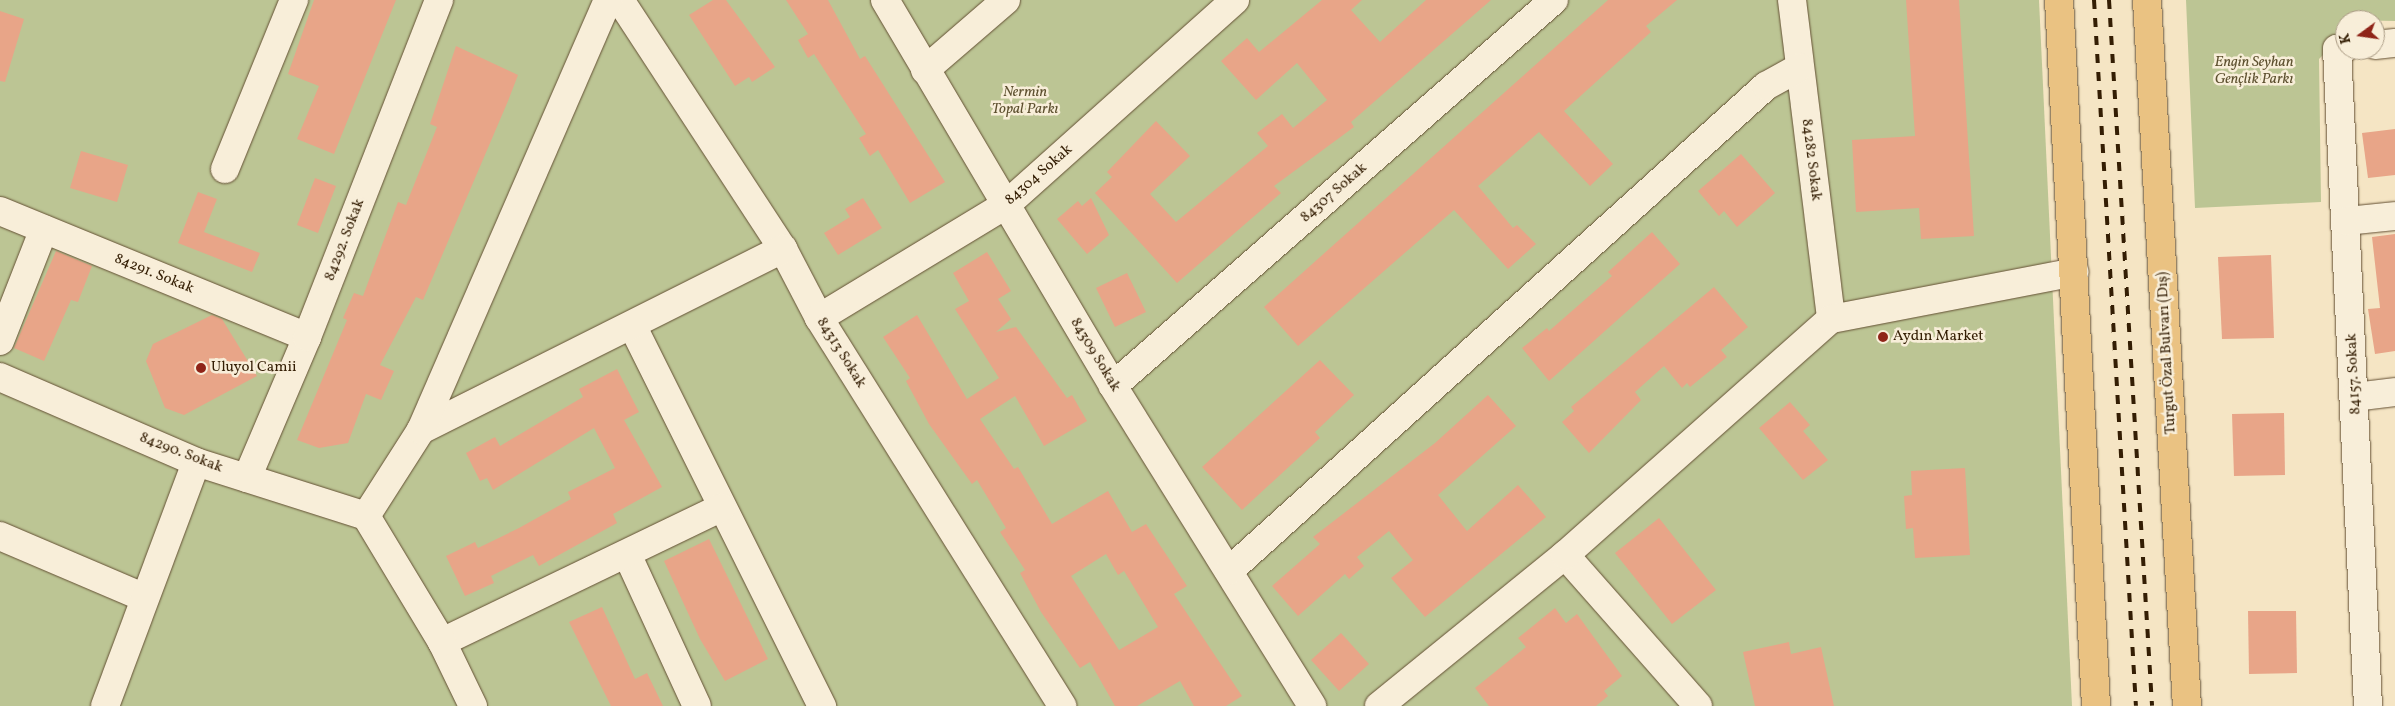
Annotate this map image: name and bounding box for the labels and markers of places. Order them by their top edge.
place label: Aydın Market [1893,328,1984,346]
marker: Aydın Market [1877,331,1889,343]
place label: Uluyol Camii [211,359,296,377]
marker: Uluyol Camii [195,362,207,374]

